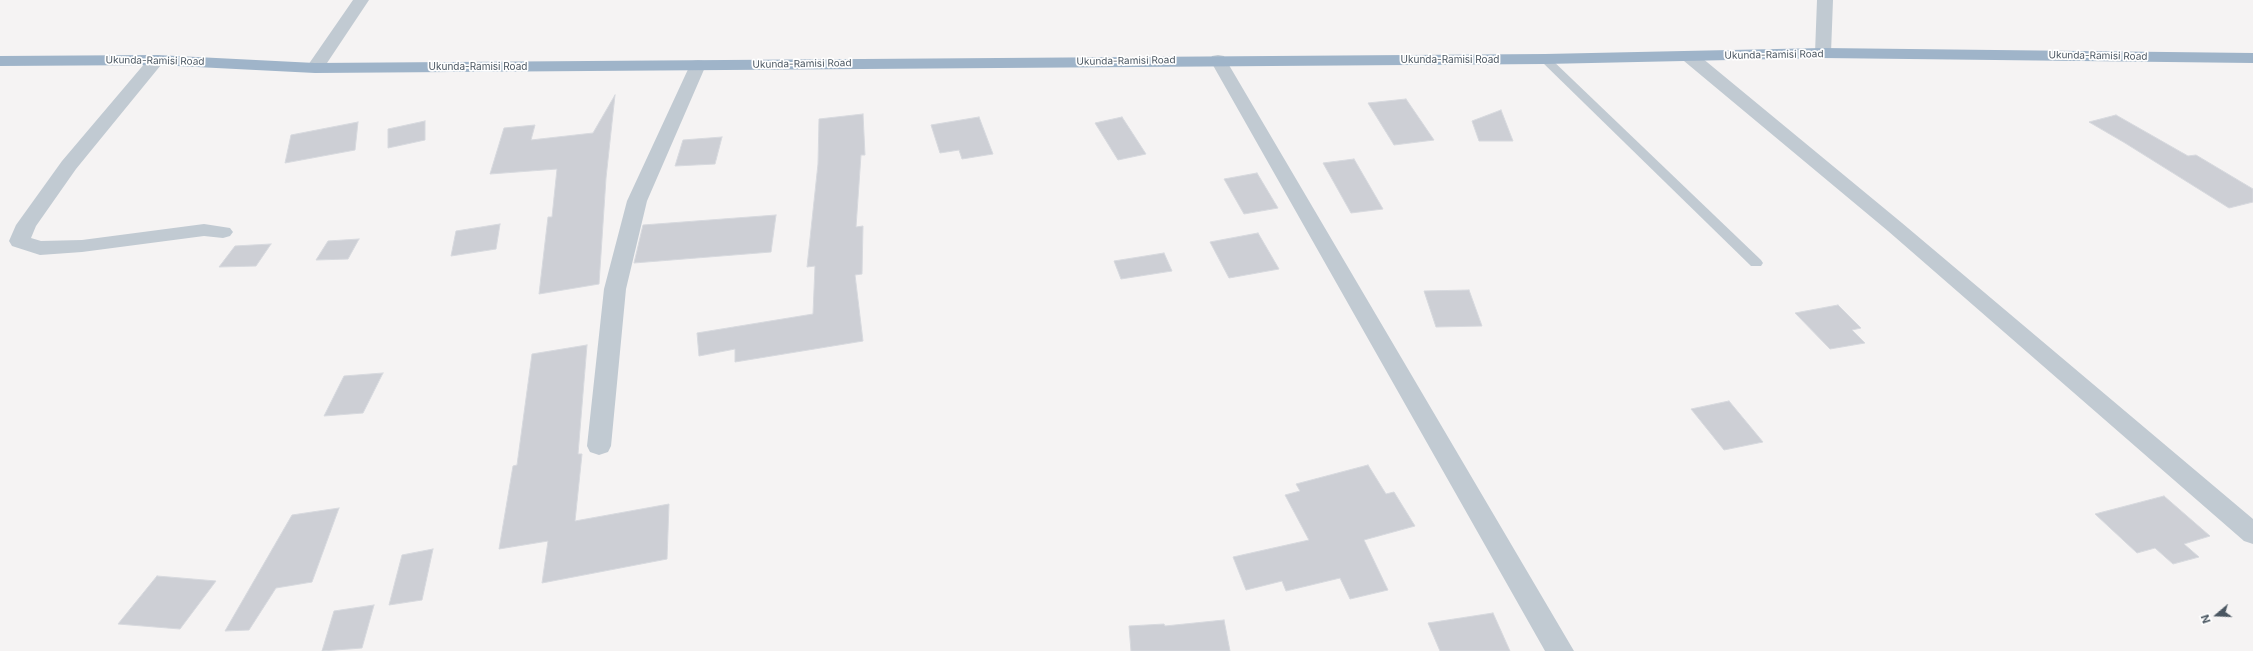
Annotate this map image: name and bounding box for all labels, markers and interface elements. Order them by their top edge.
street label: Ukunda-Ramisi Road [1724,48,1824,62]
street label: Ukunda-Ramisi Road [2048,49,2148,63]
street label: Ukunda-Ramisi Road [105,54,205,68]
street label: Ukunda-Ramisi Road [1076,54,1176,68]
street label: Ukunda-Ramisi Road [1401,54,1499,66]
street label: Ukunda-Ramisi Road [752,57,852,71]
street label: Ukunda-Ramisi Road [429,61,527,73]
north arrow [2197,595,2237,635]
text: N [2198,613,2214,625]

